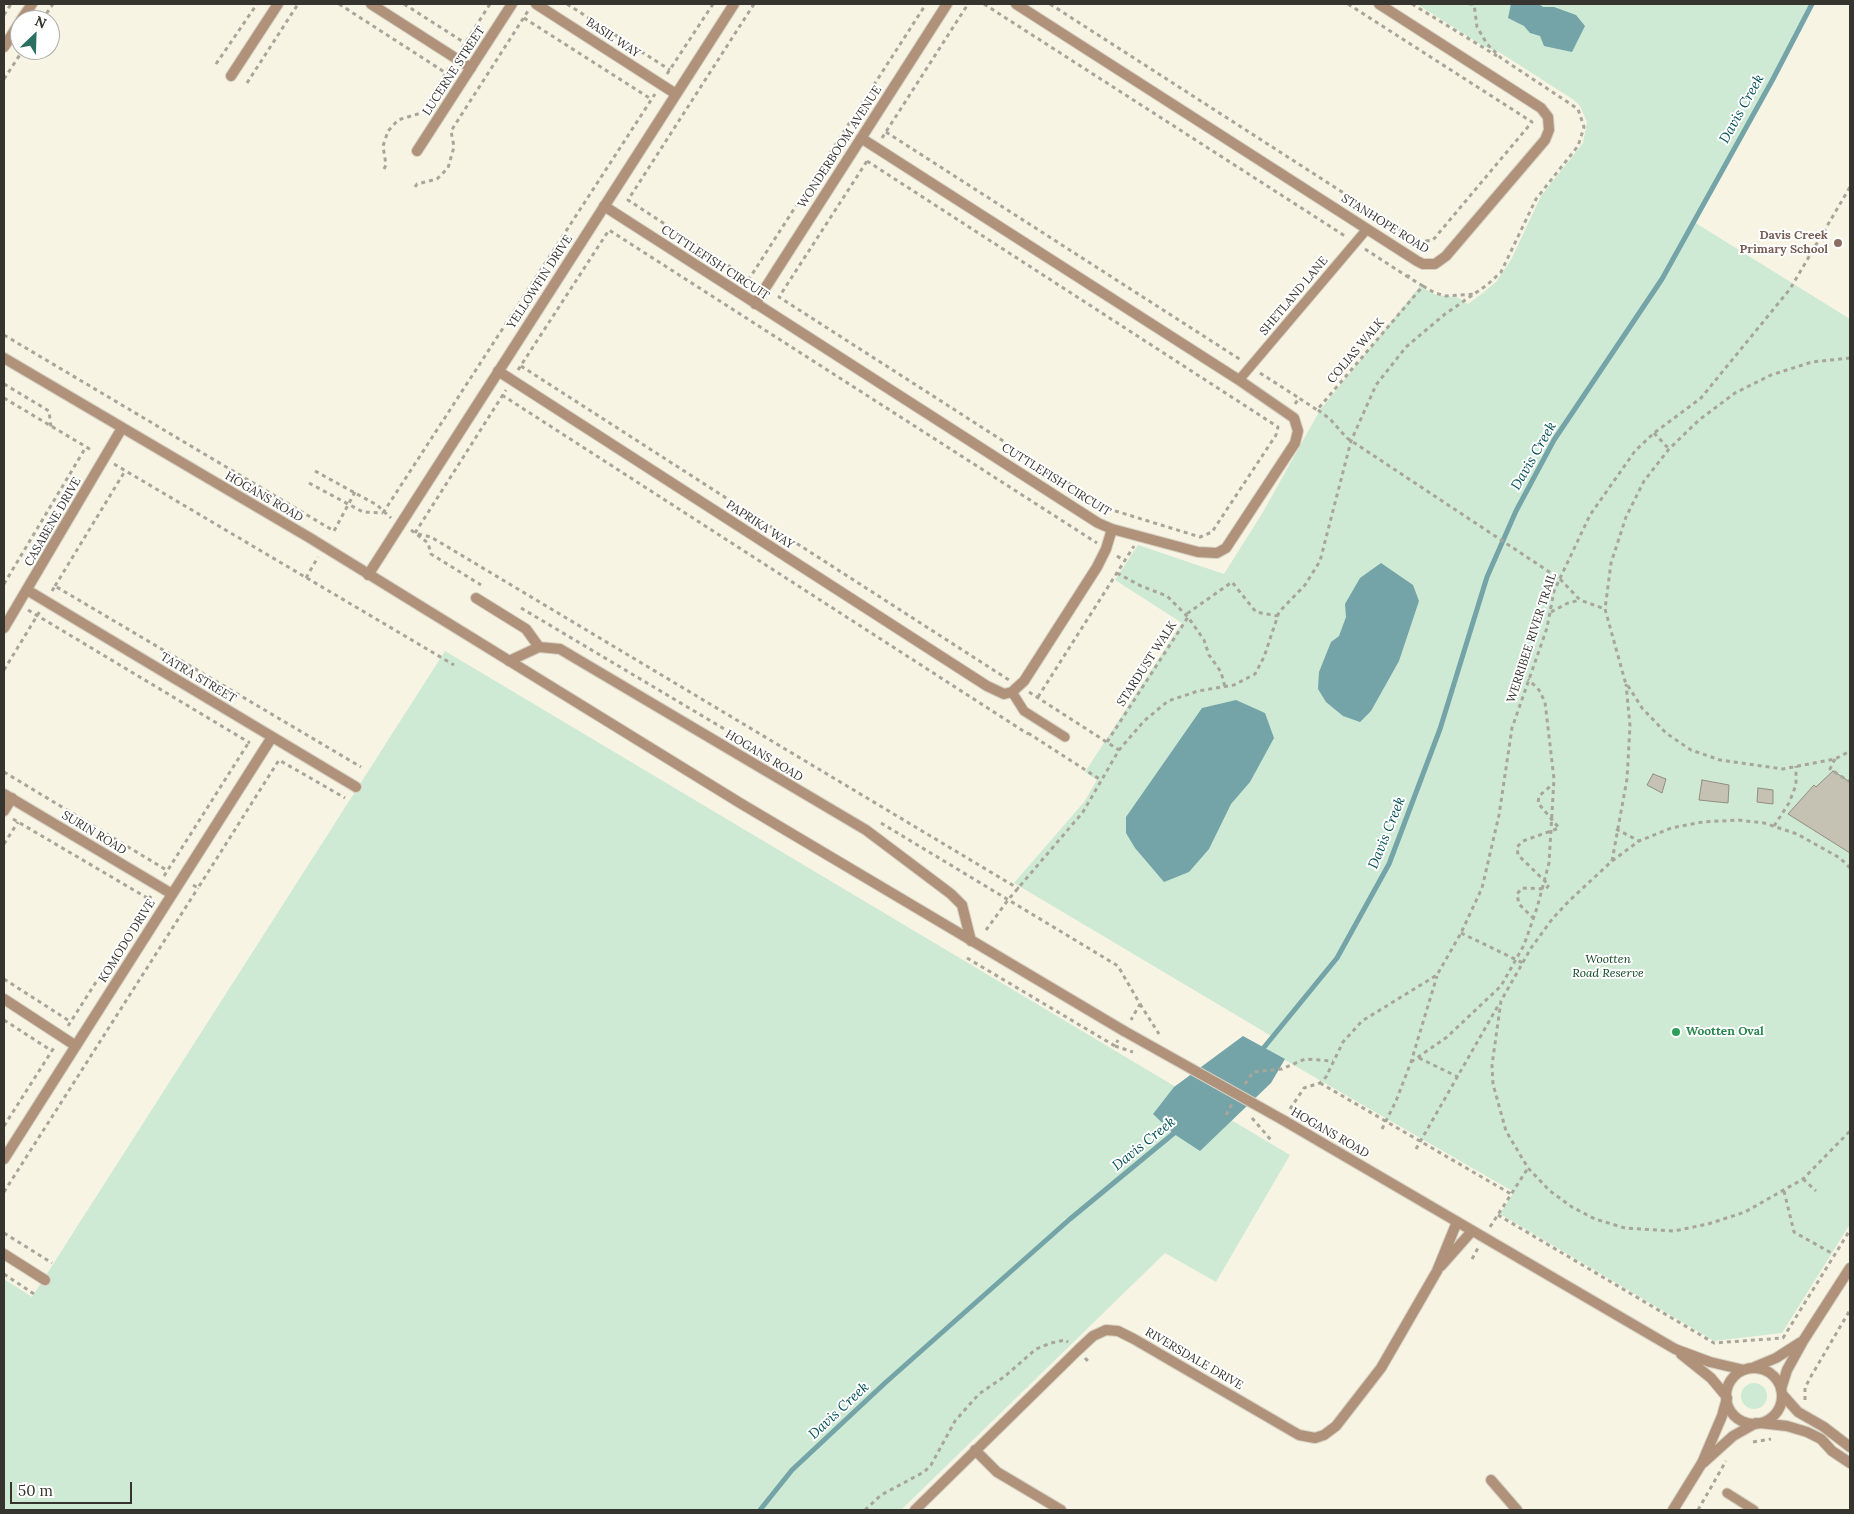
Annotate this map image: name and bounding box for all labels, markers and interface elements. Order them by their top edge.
north arrow [10,10,60,60]
text: N [32,12,49,33]
street label: BASIL WAY [583,15,643,61]
street label: LUCERNE STREET [420,24,488,118]
water label: Davis Creek [1716,72,1768,146]
street label: WONDERBOOM AVENUE [795,83,885,211]
street label: STANHOPE ROAD [1338,191,1432,257]
street label: CUTTLEFISH CIRCUIT [658,223,772,303]
place label: Davis Creek Primary School [1740,229,1828,257]
street label: YELLOWFIN DRIVE [504,233,576,331]
marker: Davis Creek Primary School [1832,237,1844,249]
street label: SHETLAND LANE [1257,254,1331,338]
street label: COLIAS WALK [1325,316,1387,386]
water label: Davis Creek [1508,419,1560,493]
street label: CUTTLEFISH CIRCUIT [999,440,1113,520]
street label: HOGANS ROAD [222,469,306,525]
street label: CASABENE DRIVE [22,475,84,569]
street label: PAPRIKA WAY [723,498,797,552]
street label: WERRIBEE RIVER TRAIL [1504,571,1560,705]
street label: STARDUST WALK [1114,619,1180,709]
street label: TATRA STREET [158,650,238,706]
street label: HOGANS ROAD [723,727,805,785]
water label: Davis Creek [1365,795,1409,871]
street label: SURIN ROAD [59,808,129,858]
street label: KOMODO DRIVE [96,897,158,985]
park label: Wootten Road Reserve [1572,953,1644,981]
place label: Wootten Oval [1686,1025,1764,1039]
marker: Wootten Oval [1670,1026,1682,1038]
street label: HOGANS ROAD [1288,1105,1372,1161]
water label: Davis Creek [1109,1114,1179,1174]
street label: RIVERSDALE DRIVE [1142,1325,1246,1393]
water label: Davis Creek [805,1379,873,1443]
scale bar [12,1472,135,1504]
text: 50 m [18,1481,53,1500]

